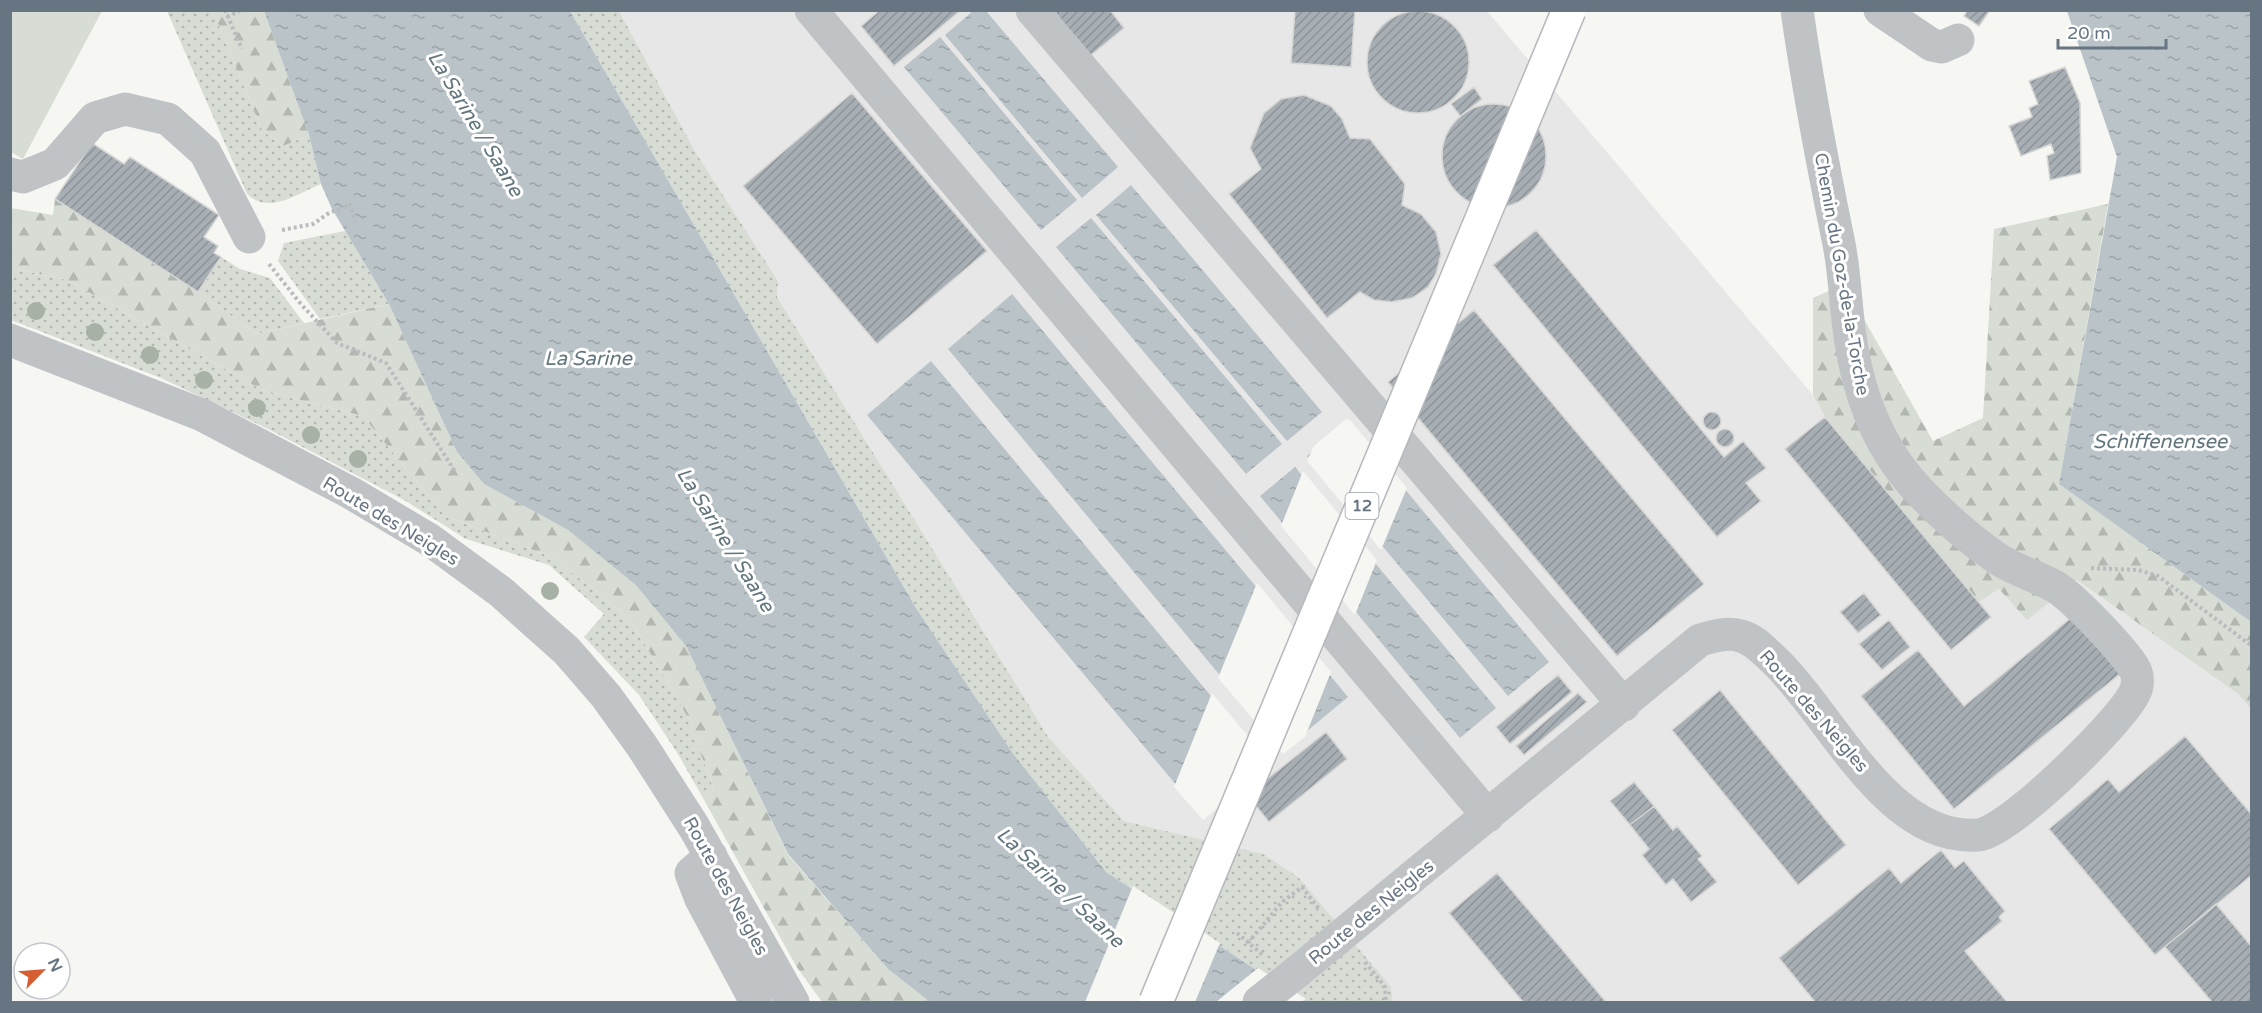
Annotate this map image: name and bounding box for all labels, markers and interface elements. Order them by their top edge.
scale bar [2058,12,2166,50]
text: 20 m [2067,22,2111,44]
water label: La Sarine / Saane [422,47,529,202]
street label: Chemin du Goz-de-la-Torche [1810,151,1874,397]
water label: La Sarine [544,347,634,371]
water label: Schiffenensee [2093,430,2229,454]
water label: La Sarine / Saane [671,464,780,618]
street label: Route des Neigles [319,472,463,570]
road number: 12 [1346,493,1378,519]
street label: Route des Neigles [1755,645,1873,777]
street label: Route des Neigles [679,813,773,959]
water label: La Sarine / Saane [991,823,1130,954]
street label: Route des Neigles [1304,855,1438,969]
north arrow [12,941,72,1001]
text: N [43,955,66,975]

